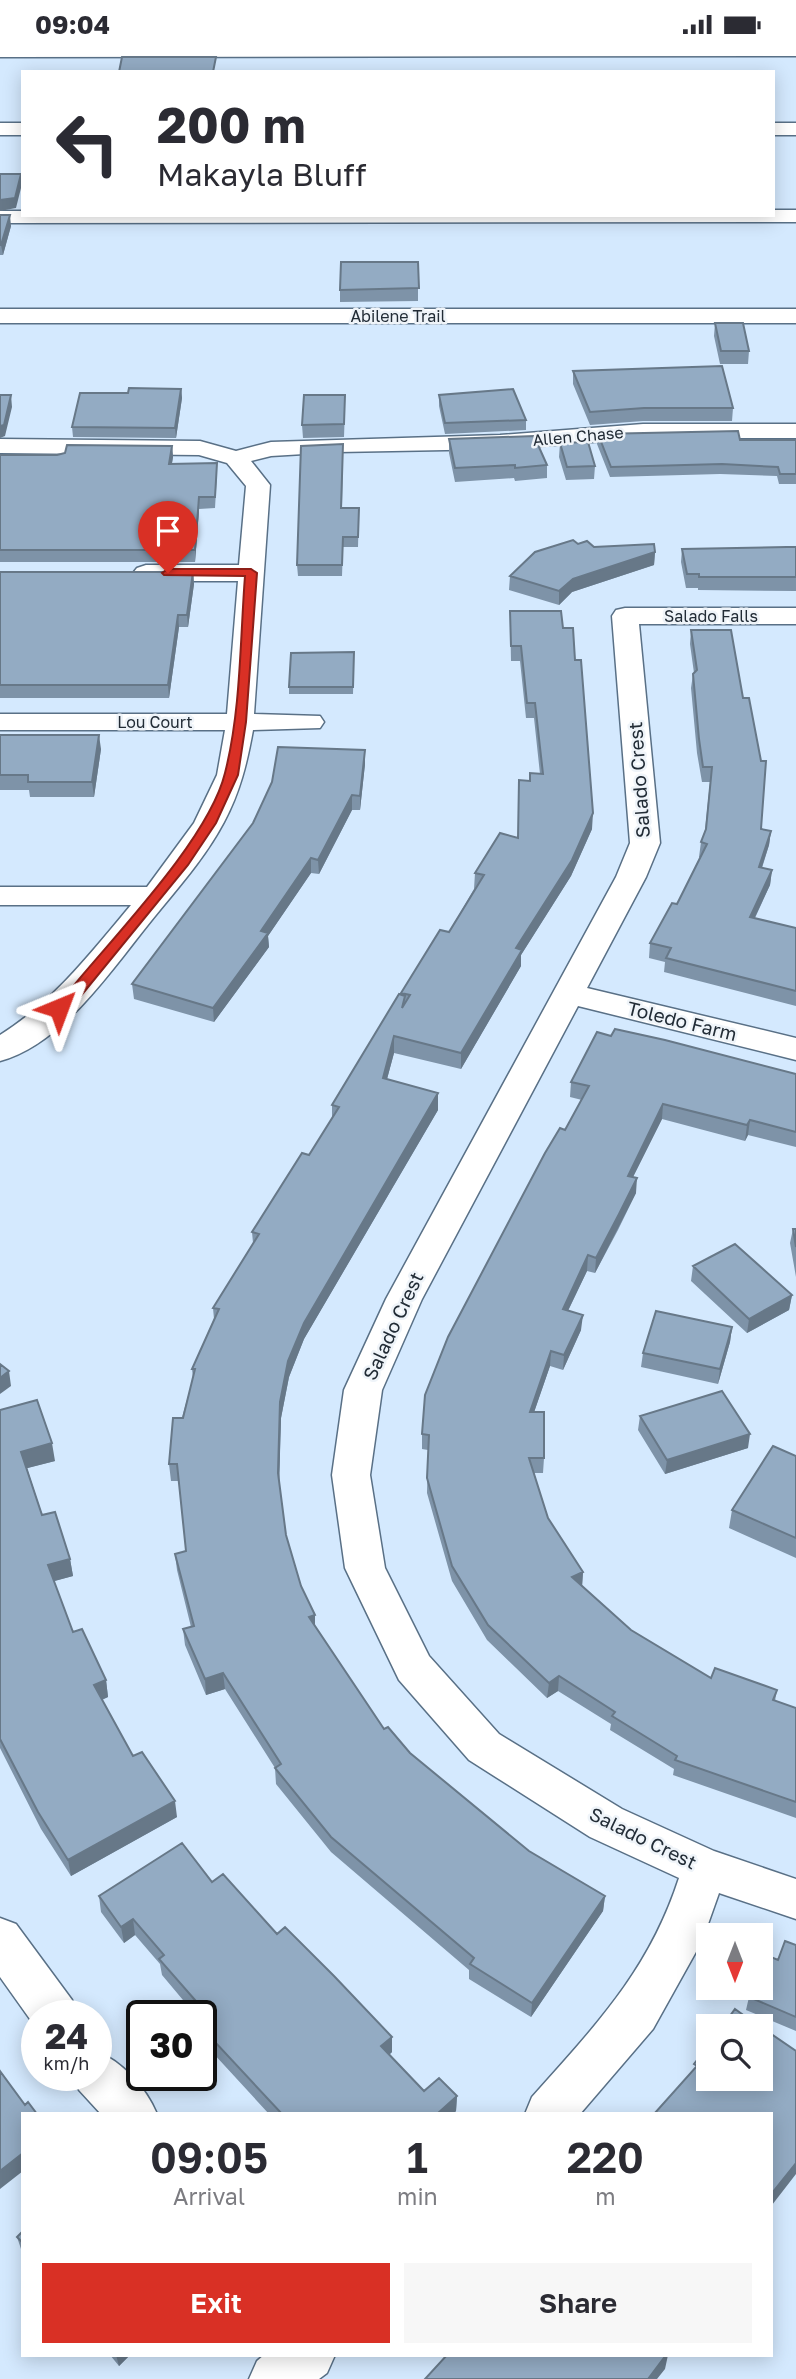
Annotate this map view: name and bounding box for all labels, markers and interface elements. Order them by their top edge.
text: 09:04 [35,9,110,40]
text: 200 m [157,95,306,154]
icon: left [42,98,133,189]
text: Makayla Bluff [157,155,367,193]
street label: Abilene Trail [350,306,446,326]
street label: Allen Chase [532,422,624,450]
pin [138,501,198,573]
icon: arrive [149,512,187,550]
street label: Salado Falls [664,606,758,626]
street label: Lou Court [117,712,193,732]
street label: Salado Crest [623,721,654,839]
position arrow [22,971,96,1045]
street label: Toledo Farm [625,996,739,1045]
street label: Salado Crest [358,1268,428,1383]
street label: Salado Crest [586,1802,701,1873]
north arrow [696,1923,774,2000]
map controls [696,1923,773,2091]
speed limit sign: 30 [126,2000,217,2091]
button: search [696,2014,773,2091]
text: 24 [45,2015,88,2057]
text: km/h [44,2052,89,2074]
text: 09:05 [150,2132,268,2182]
text: 1 [407,2132,428,2182]
text: 220 [567,2132,644,2182]
text: Arrival [173,2182,245,2210]
text: min [397,2182,438,2210]
text: m [595,2182,616,2210]
button: Exit [42,2263,390,2343]
button: Share [404,2263,752,2343]

